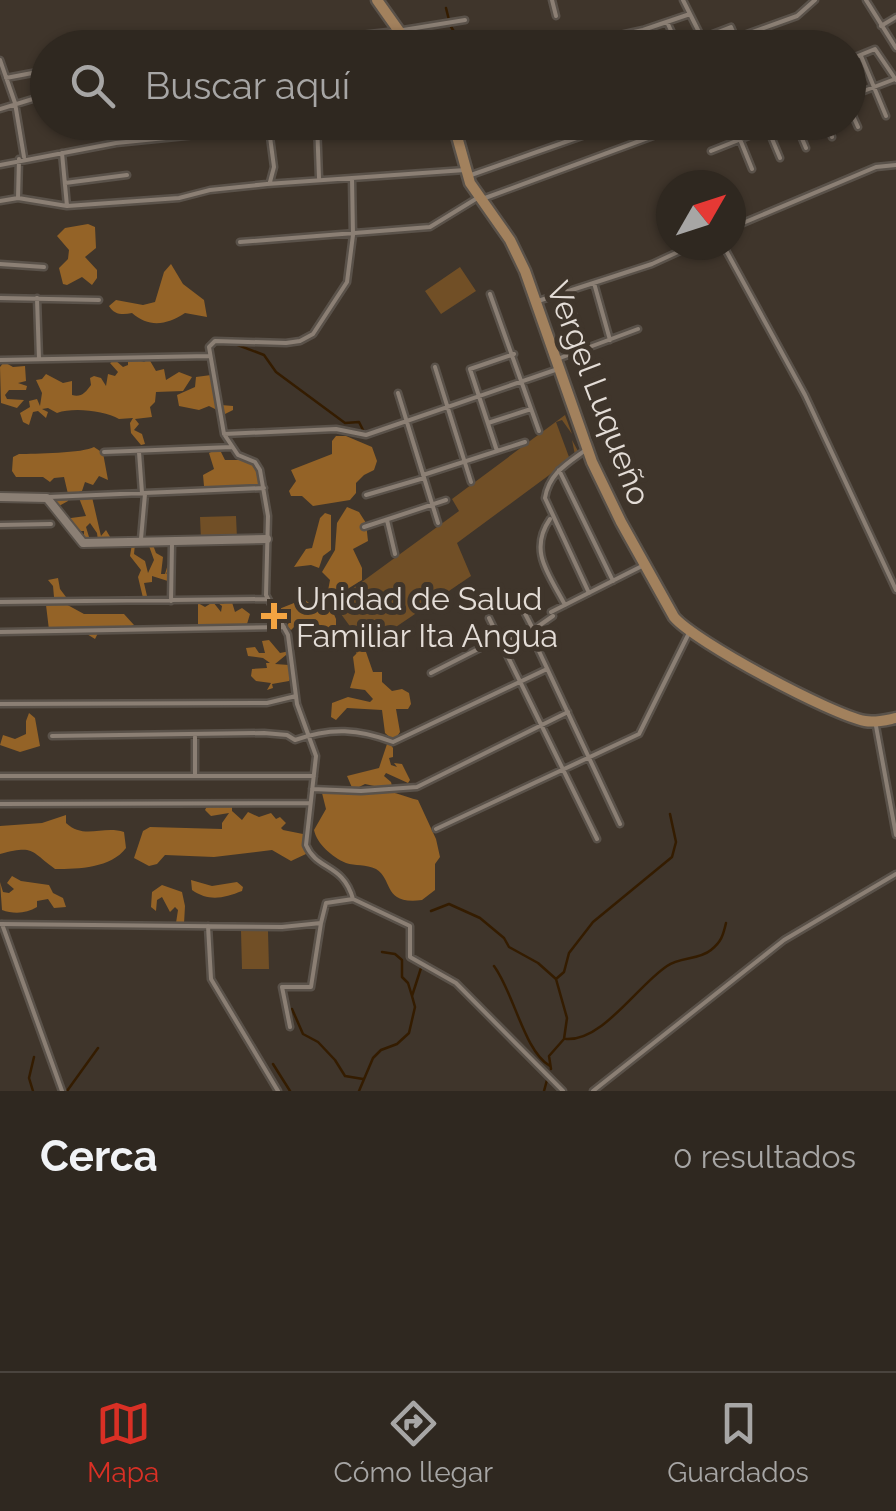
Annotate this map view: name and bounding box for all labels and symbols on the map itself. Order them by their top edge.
north arrow [656,170,746,260]
street label: Vergel Luqueño [539,276,659,510]
place label: Unidad de Salud Familiar Ita Angua [296,580,558,654]
marker: Unidad de Salud Familiar Ita Angua [261,603,287,629]

